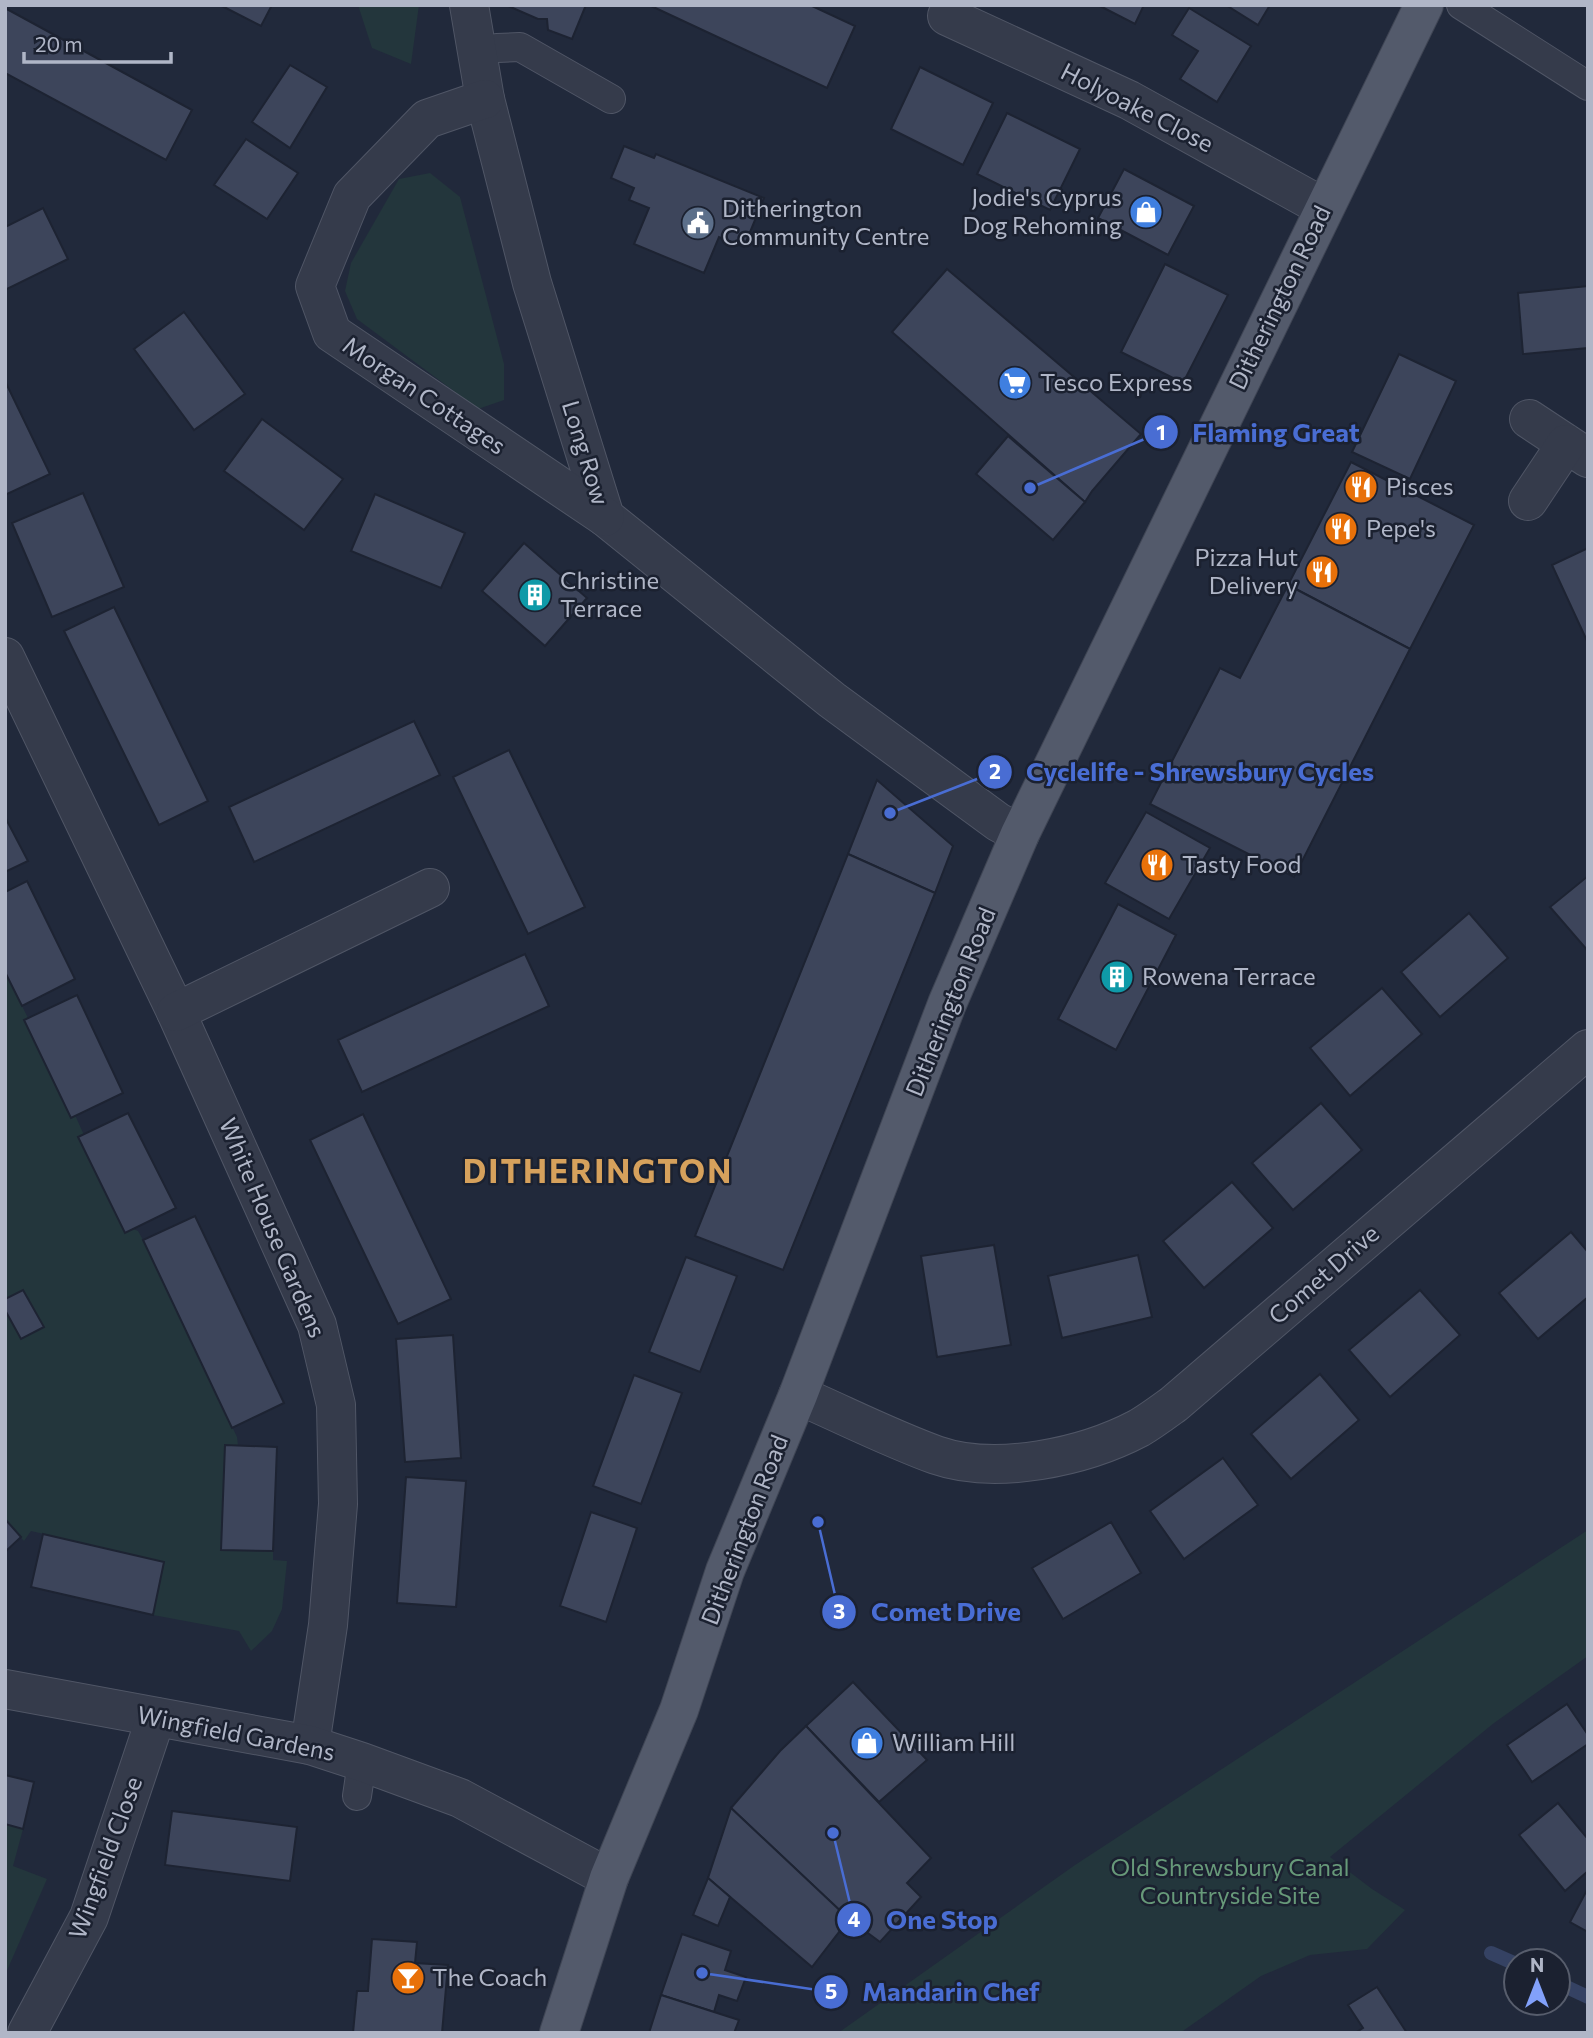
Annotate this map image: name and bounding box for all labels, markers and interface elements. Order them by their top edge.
scale bar [24,21,172,65]
text: 20 m [35,31,83,56]
street label: Holyoake Close [1057,56,1219,158]
place label: Jodie's Cyprus Dog Rehoming [962,182,1122,239]
place label: Ditherington Community Centre [722,193,929,250]
shop icon: Jodie's Cyprus Dog Rehoming [1127,193,1165,231]
street label: Ditherington Road [1222,201,1336,394]
public building icon: Ditherington Community Centre [679,204,717,242]
street label: Morgan Cottages [338,330,512,460]
supermarket icon: Tesco Express [996,364,1034,402]
place label: Tesco Express [1040,367,1193,396]
street label: Long Row [557,397,616,508]
callout: Flaming Great [1143,409,1374,456]
text: Flaming Great [1192,416,1360,447]
text: 1 [1156,419,1166,444]
restaurant icon: Pisces [1342,468,1380,506]
place label: Pisces [1386,471,1454,500]
restaurant icon: Pepe's [1322,510,1360,548]
place label: Pepe's [1366,513,1436,542]
place label: Pizza Hut Delivery [1195,542,1298,599]
restaurant icon: Pizza Hut Delivery [1303,553,1341,591]
place label: Christine Terrace [560,565,659,622]
building icon: Christine Terrace [516,576,554,614]
callout: Cyclelife - Shrewsbury Cycles [977,748,1388,795]
text: Cyclelife - Shrewsbury Cycles [1026,755,1374,786]
text: 2 [989,758,1001,783]
restaurant icon: Tasty Food [1138,846,1176,884]
place label: Tasty Food [1182,849,1301,878]
street label: Ditherington Road [899,903,1001,1100]
building icon: Rowena Terrace [1098,958,1136,996]
place label: Rowena Terrace [1142,961,1316,990]
street label: White House Gardens [214,1113,333,1342]
district label: DITHERINGTON [463,1150,733,1190]
street label: Comet Drive [1262,1218,1384,1330]
street label: Ditherington Road [694,1430,793,1628]
callout: Comet Drive [822,1588,1035,1635]
text: Comet Drive [871,1595,1021,1626]
text: 3 [833,1598,845,1623]
street label: Wingfield Gardens [135,1699,338,1766]
shop icon: William Hill [848,1724,886,1762]
place label: William Hill [892,1727,1015,1756]
street label: Wingfield Close [62,1772,147,1943]
park label: Old Shrewsbury Canal Countryside Site [1110,1852,1350,1909]
callout: One Stop [837,1897,1012,1944]
text: One Stop [886,1903,998,1934]
text: 4 [848,1906,861,1931]
north arrow [1502,1947,1572,2017]
text: N [1530,1953,1544,1976]
bar icon: The Coach [389,1959,427,1997]
place label: The Coach [432,1962,547,1991]
callout: Mandarin Chef [814,1969,1054,2016]
text: Mandarin Chef [862,1975,1040,2006]
text: 5 [825,1978,837,2003]

